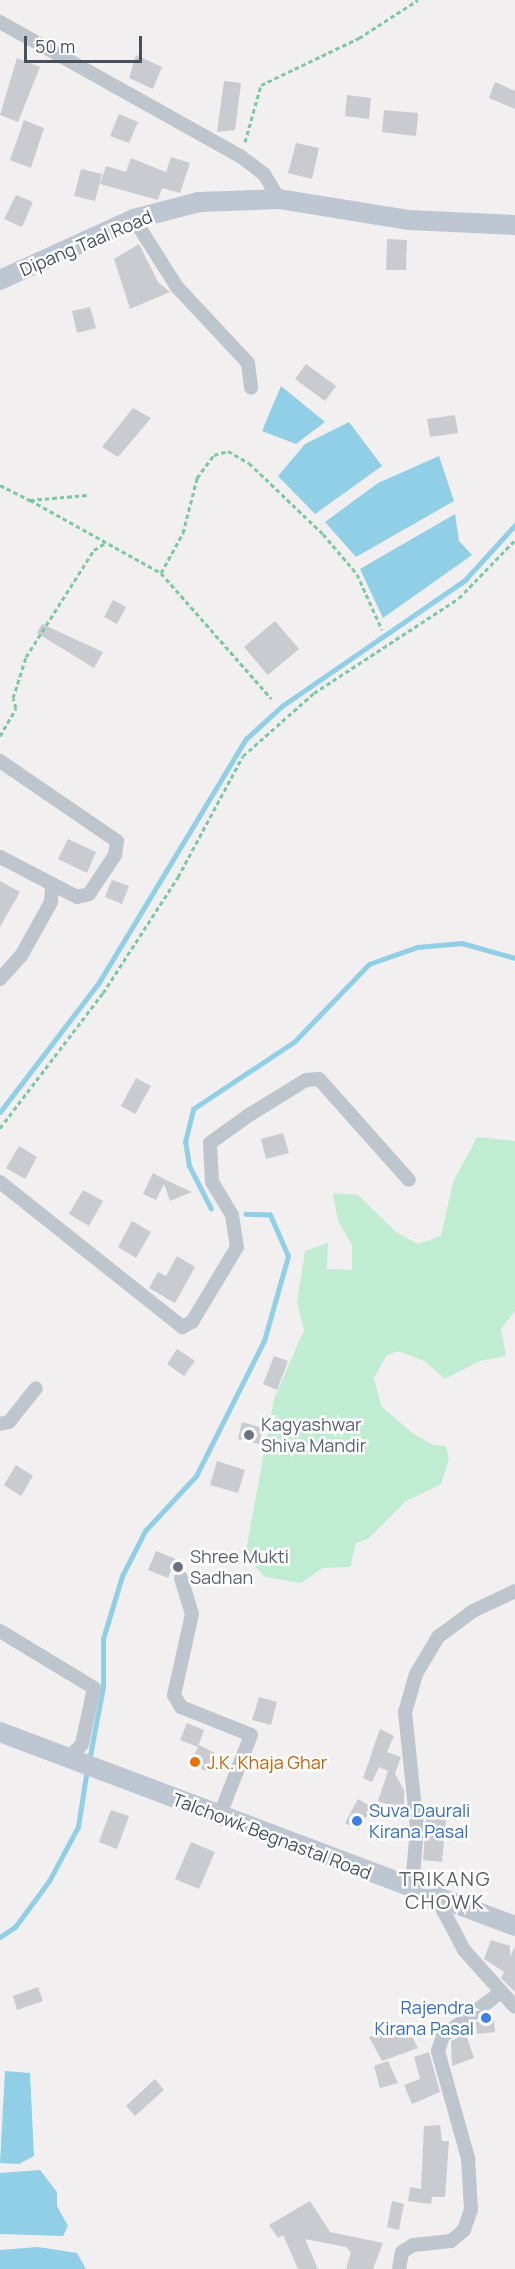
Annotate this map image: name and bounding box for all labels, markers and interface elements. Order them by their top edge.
scale bar [27,24,146,62]
text: 50 m [35,34,75,58]
street label: Dipang Taal Road [17,205,155,281]
place label: Kagyashwar Shiva Mandir [261,1414,366,1456]
marker: Kagyashwar Shiva Mandir [242,1428,256,1442]
place label: Shree Mukti Sadhan [190,1546,289,1588]
marker: Shree Mukti Sadhan [171,1560,185,1574]
place label: J.K. Khaja Ghar [207,1751,327,1773]
marker: J.K. Khaja Ghar [188,1755,202,1769]
street label: Talchowk Begnastal Road [170,1788,374,1884]
place label: Suva Daurali Kirana Pasal [369,1800,470,1842]
marker: Suva Daurali Kirana Pasal [350,1814,364,1828]
district label: TRIKANG CHOWK [399,1867,491,1914]
place label: Rajendra Kirana Pasal [375,1997,474,2040]
marker: Rajendra Kirana Pasal [479,2011,493,2025]

